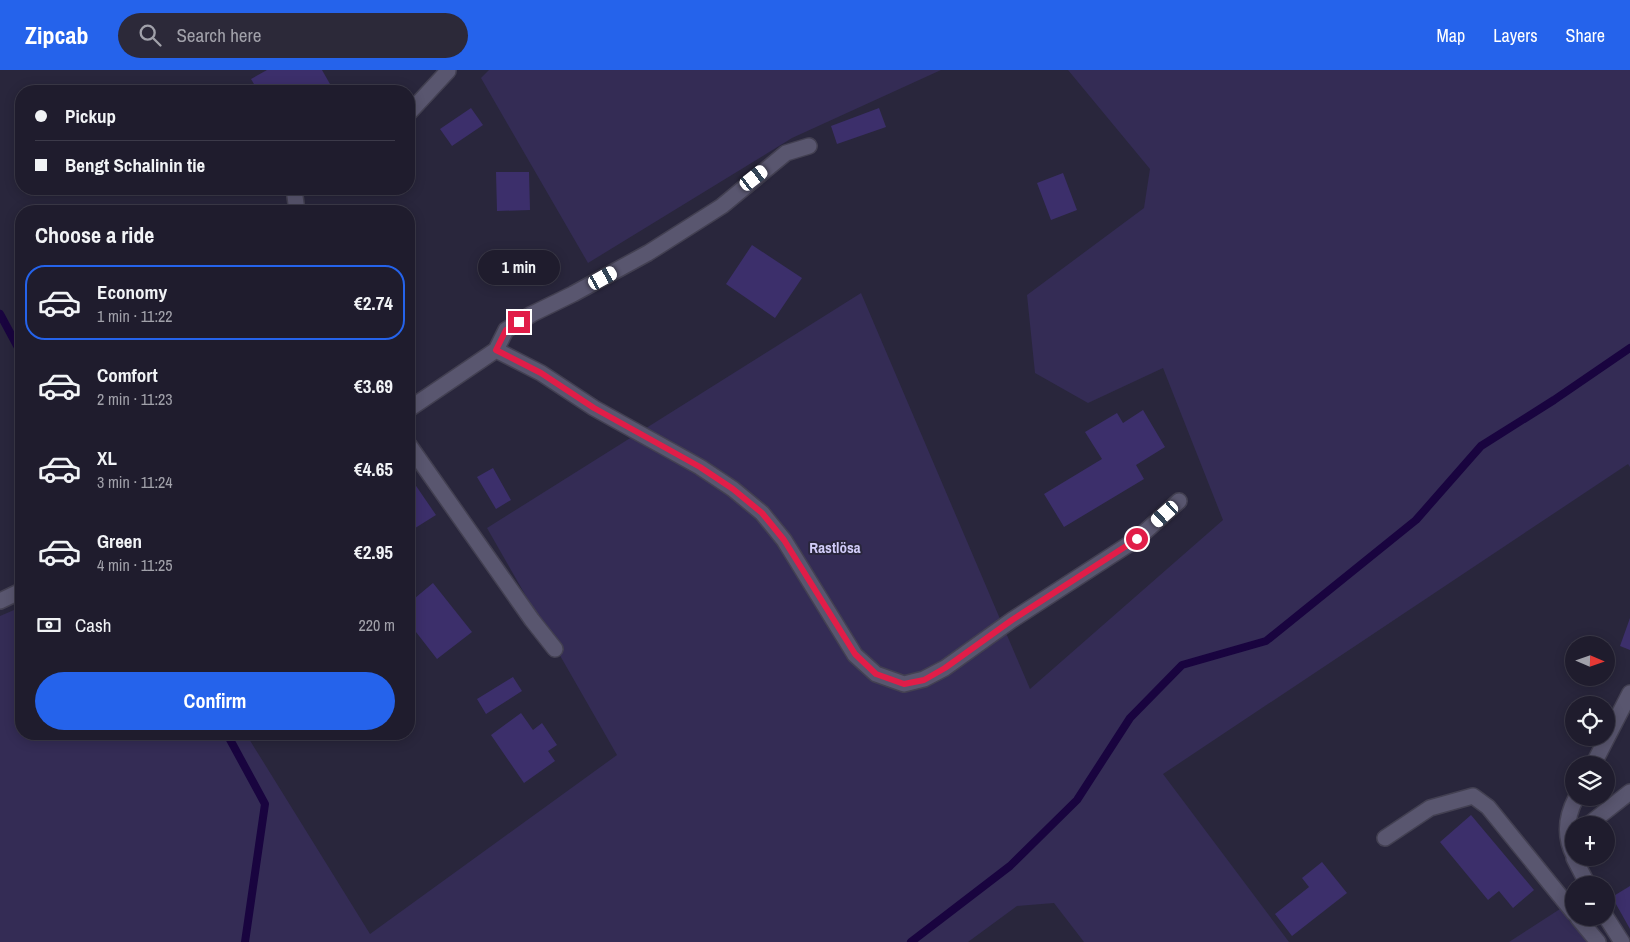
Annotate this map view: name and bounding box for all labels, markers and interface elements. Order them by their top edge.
search box [118,13,468,58]
text: Zipcab [25,19,88,51]
icon: search [136,21,164,49]
text: Search here [176,22,261,48]
text: Map [1437,23,1465,48]
text: Layers [1493,23,1538,48]
text: Share [1566,23,1605,48]
text: Pickup [65,103,116,129]
text: Bengt Schalinin tie [65,152,205,178]
car [737,163,770,193]
text: Choose a ride [35,220,154,250]
callout: 1 min [478,250,560,284]
text: 1 min [502,256,536,278]
car [586,264,619,292]
text: Economy [97,279,167,305]
icon: car [37,280,82,325]
text: €2.74 [354,290,393,316]
text: 1 min · 11:22 [97,305,173,327]
route end [508,311,530,333]
text: Comfort [97,362,158,388]
icon: car [37,363,82,408]
text: €3.69 [354,373,393,399]
text: 2 min · 11:23 [97,388,173,410]
text: XL [97,445,117,471]
icon: car [37,446,82,491]
text: €4.65 [354,456,393,482]
text: 3 min · 11:24 [97,471,173,493]
car [1148,498,1181,530]
text: Green [97,528,142,554]
route start [1126,528,1148,550]
icon: car [37,529,82,574]
district label: Rastlösa [809,537,861,558]
text: €2.95 [354,539,393,565]
text: 4 min · 11:25 [97,554,173,576]
icon: cash [35,611,63,639]
text: Cash [75,612,111,638]
text: 220 m [359,614,395,636]
north arrow [1565,636,1615,686]
map controls [1565,636,1615,926]
button: Confirm [35,672,395,730]
button: locate [1565,696,1615,746]
button: layers [1565,756,1615,806]
button: + [1565,816,1615,866]
button: − [1565,876,1615,926]

